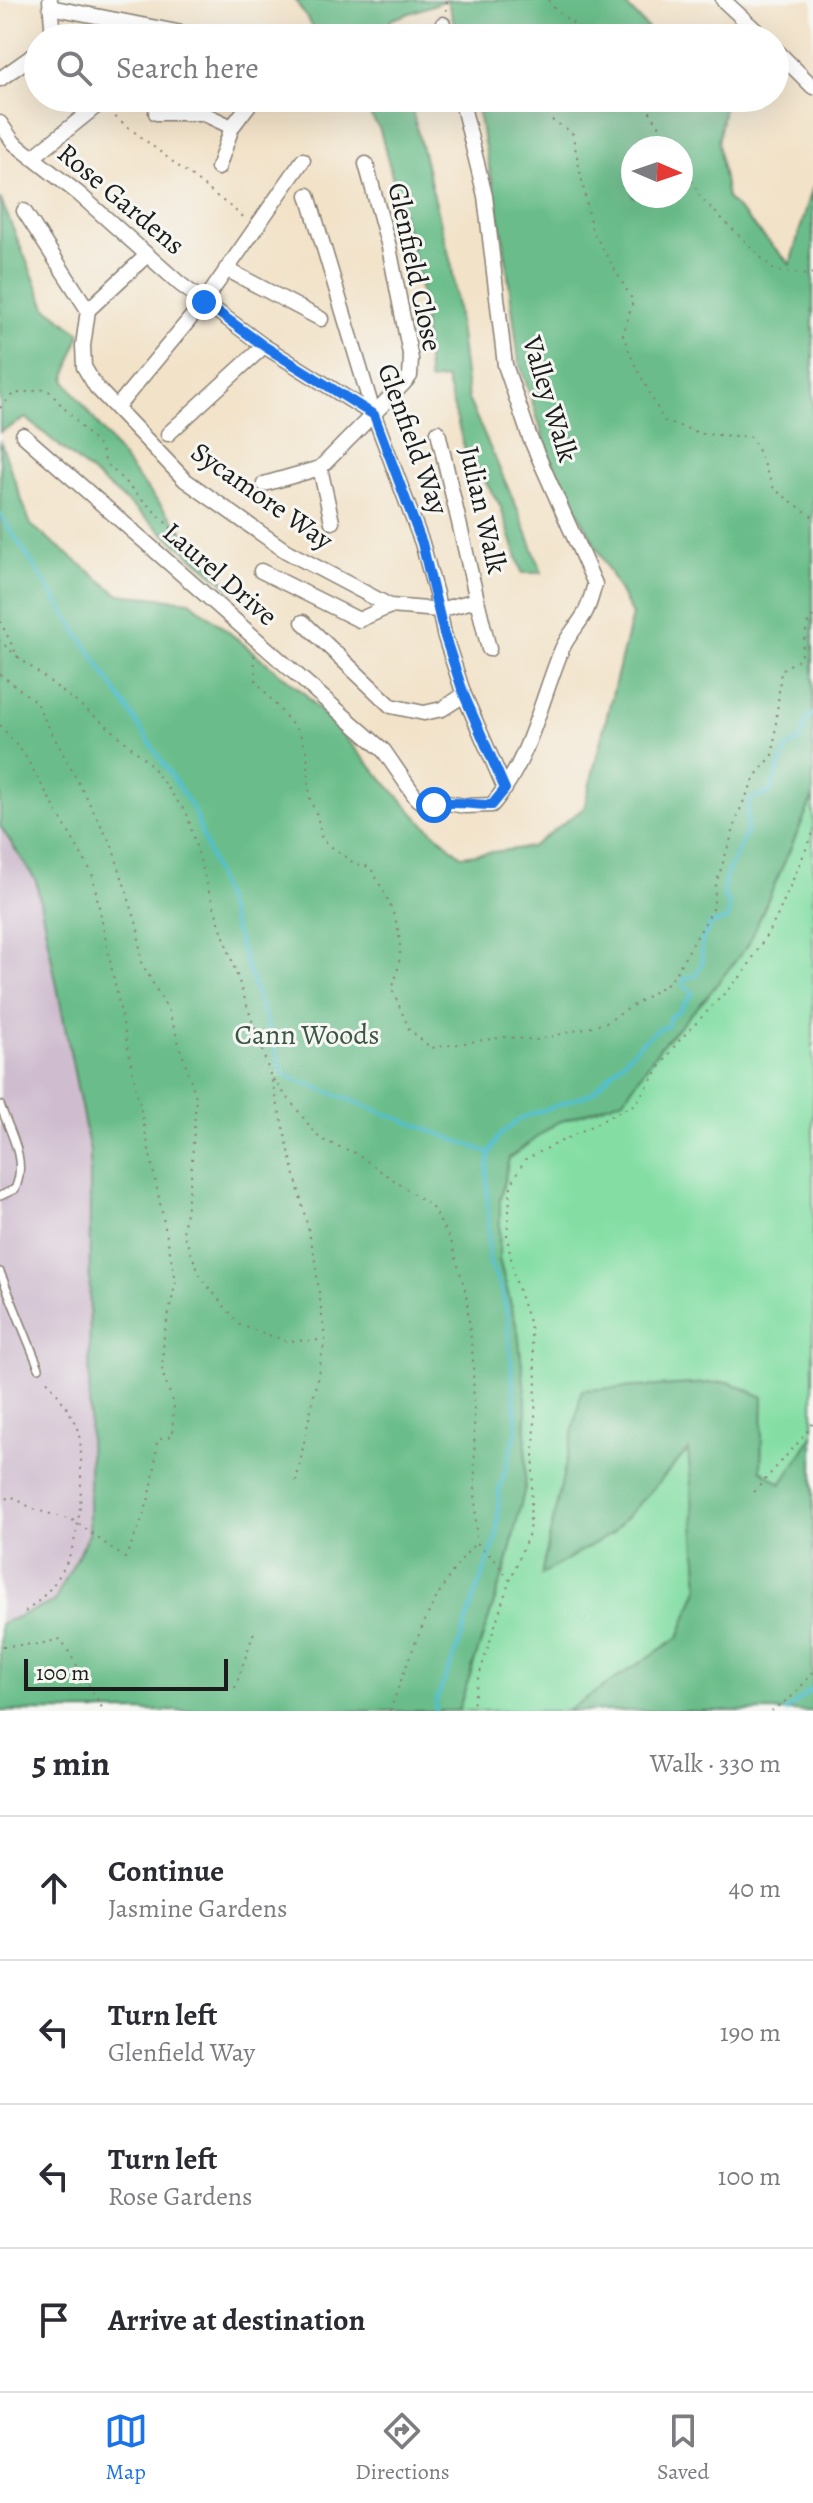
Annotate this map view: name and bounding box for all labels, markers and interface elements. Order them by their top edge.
search box [24,24,789,112]
icon: search [52,46,96,90]
text: Search here [116,48,259,88]
street label: Rose Gardens [49,134,193,264]
north arrow [621,136,693,208]
street label: Glenfield Close [379,179,451,355]
route end [186,284,222,320]
street label: Valley Walk [513,330,587,467]
street label: Glenfield Way [368,358,458,520]
street label: Sycamore Way [183,433,341,559]
street label: Julian Walk [450,442,516,578]
street label: Laurel Drive [154,514,286,634]
route start [416,787,452,823]
park label: Cann Woods [235,1016,380,1054]
scale bar [24,1655,228,1691]
text: 100 m [36,1658,90,1688]
text: 5 min [32,1740,110,1787]
text: Walk · 330 m [650,1746,781,1781]
text: Continue [108,1851,224,1891]
icon: ahead [32,1866,76,1910]
text: 40 m [729,1871,781,1906]
text: Jasmine Gardens [108,1891,288,1926]
text: Turn left [108,1995,217,2035]
icon: left [32,2010,76,2054]
text: 190 m [720,2015,781,2050]
text: Glenfield Way [108,2035,255,2070]
text: Turn left [108,2139,217,2179]
icon: left [32,2154,76,2198]
text: 100 m [718,2159,781,2194]
text: Rose Gardens [108,2179,253,2214]
icon: arrive [32,2298,76,2342]
text: Arrive at destination [108,2300,365,2340]
tab: Map [104,2409,148,2487]
tab: Directions [355,2409,450,2487]
tab: Saved [657,2409,709,2487]

